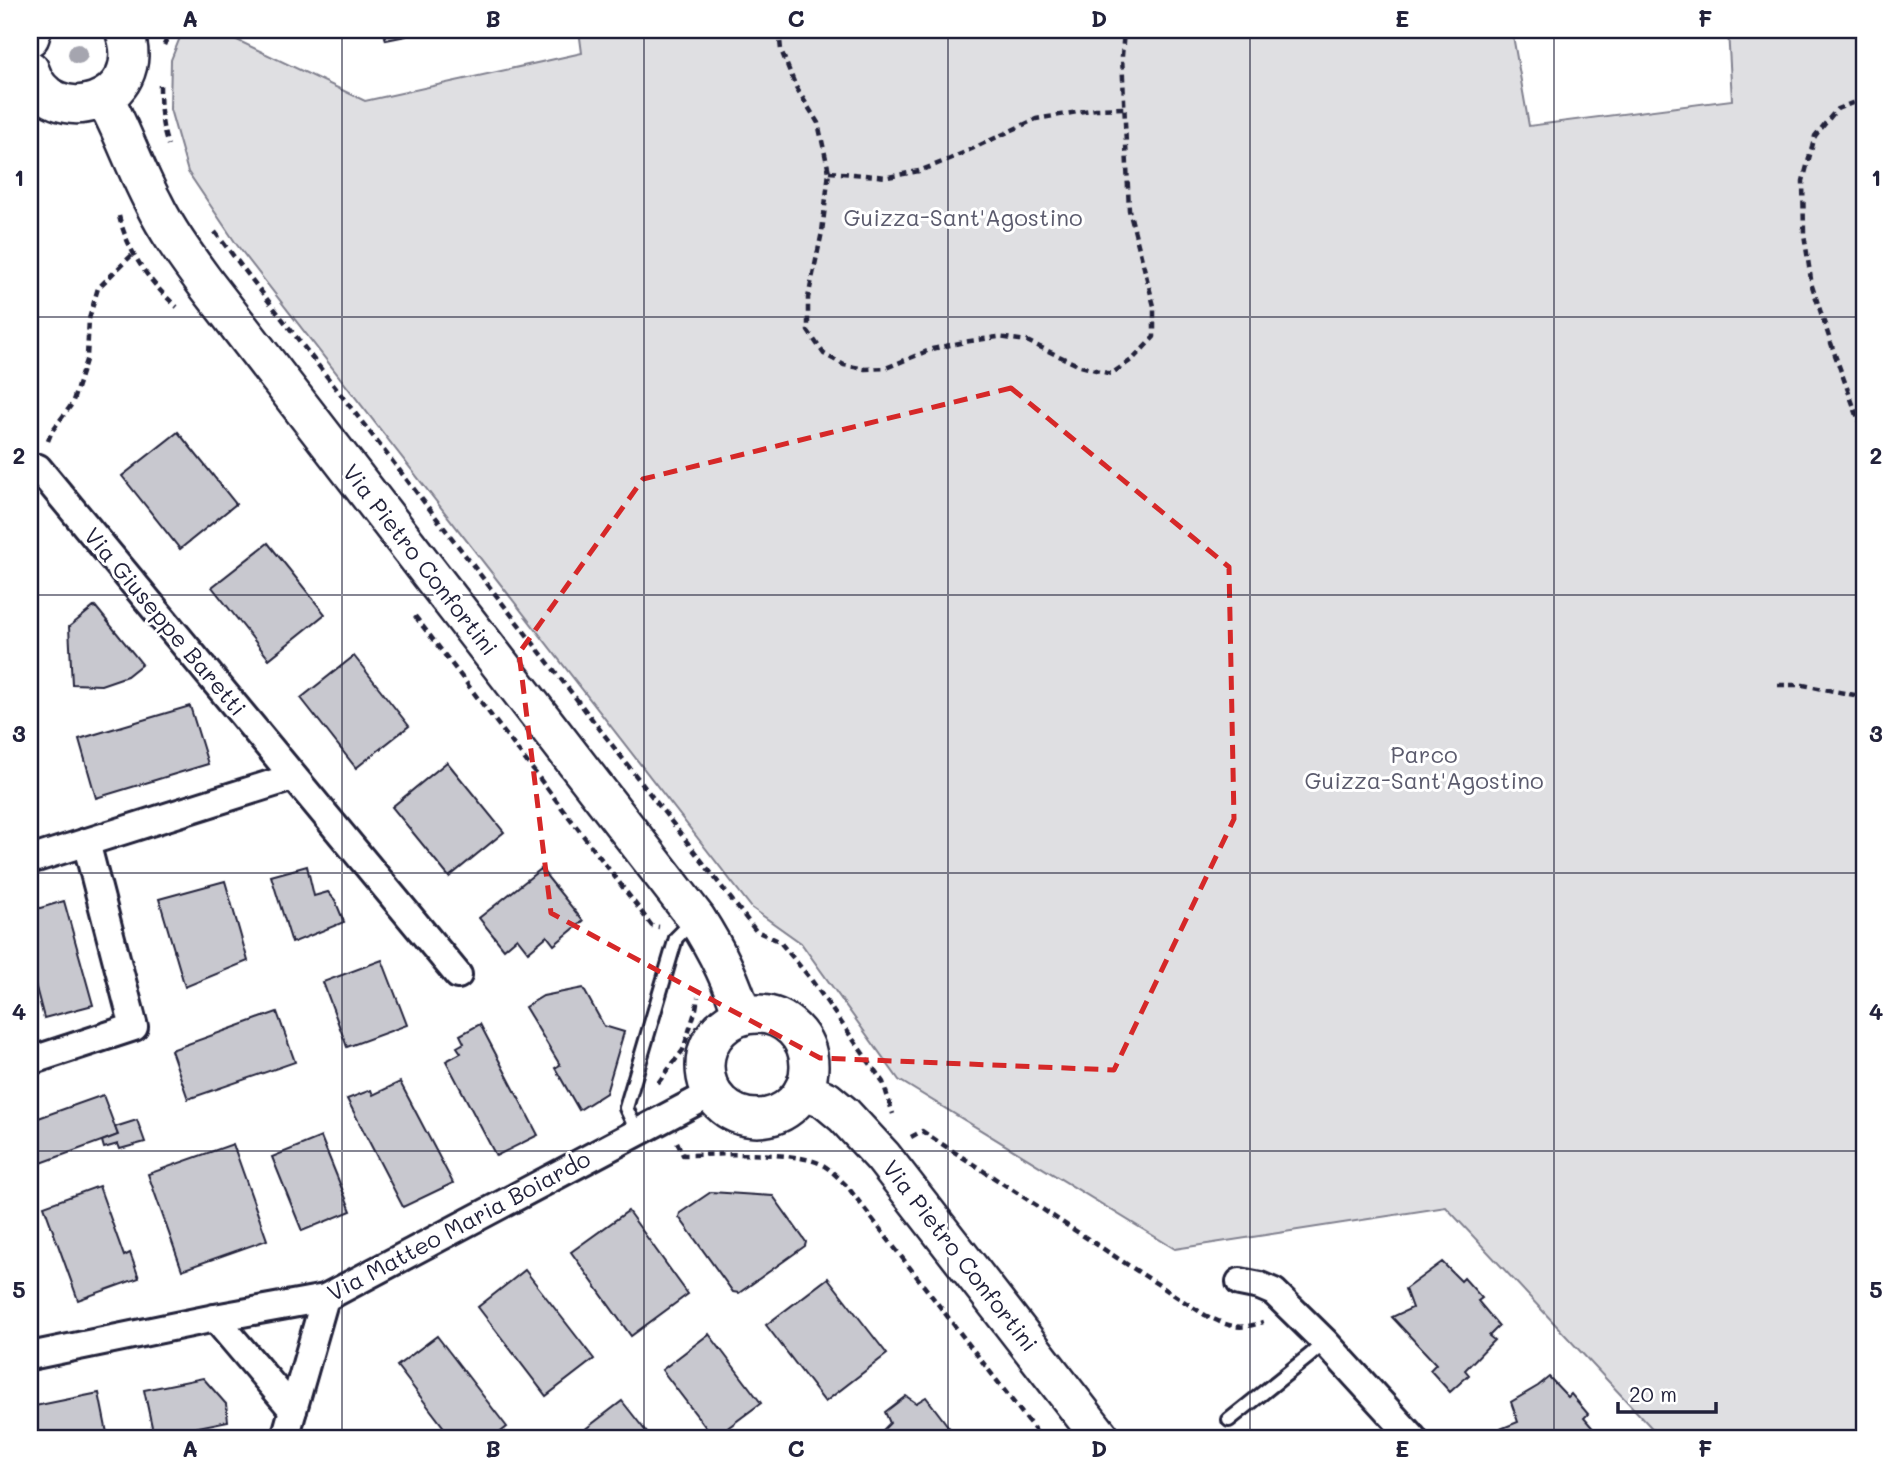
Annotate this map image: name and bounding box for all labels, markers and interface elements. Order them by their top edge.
text: A [182,3,198,33]
text: B [485,3,501,33]
text: C [787,3,805,33]
text: D [1091,3,1107,33]
text: E [1395,3,1409,33]
text: F [1698,3,1712,33]
text: 1 [14,162,24,192]
text: 1 [1871,162,1881,192]
park label: Guizza-Sant'Agostino [843,202,1083,232]
text: 2 [13,440,25,470]
text: 2 [1870,440,1882,470]
street label: Via Pietro Confortini [337,457,505,661]
street label: Via Giuseppe Baretti [78,521,254,722]
text: 3 [12,718,26,748]
text: 3 [1869,718,1883,748]
park label: Parco Guizza-Sant'Agostino [1304,739,1544,795]
text: 4 [12,996,26,1026]
text: 4 [1869,996,1883,1026]
street label: Via Matteo Maria Boiardo [322,1143,595,1307]
street label: Via Pietro Confortini [877,1153,1045,1357]
text: 5 [12,1274,26,1304]
text: 5 [1869,1274,1883,1304]
scale bar [1618,1370,1716,1414]
text: 20 m [1629,1380,1677,1407]
text: A [182,1433,198,1463]
text: B [485,1433,501,1463]
text: C [787,1433,805,1463]
text: D [1091,1433,1107,1463]
text: E [1395,1433,1409,1463]
text: F [1698,1433,1712,1463]

